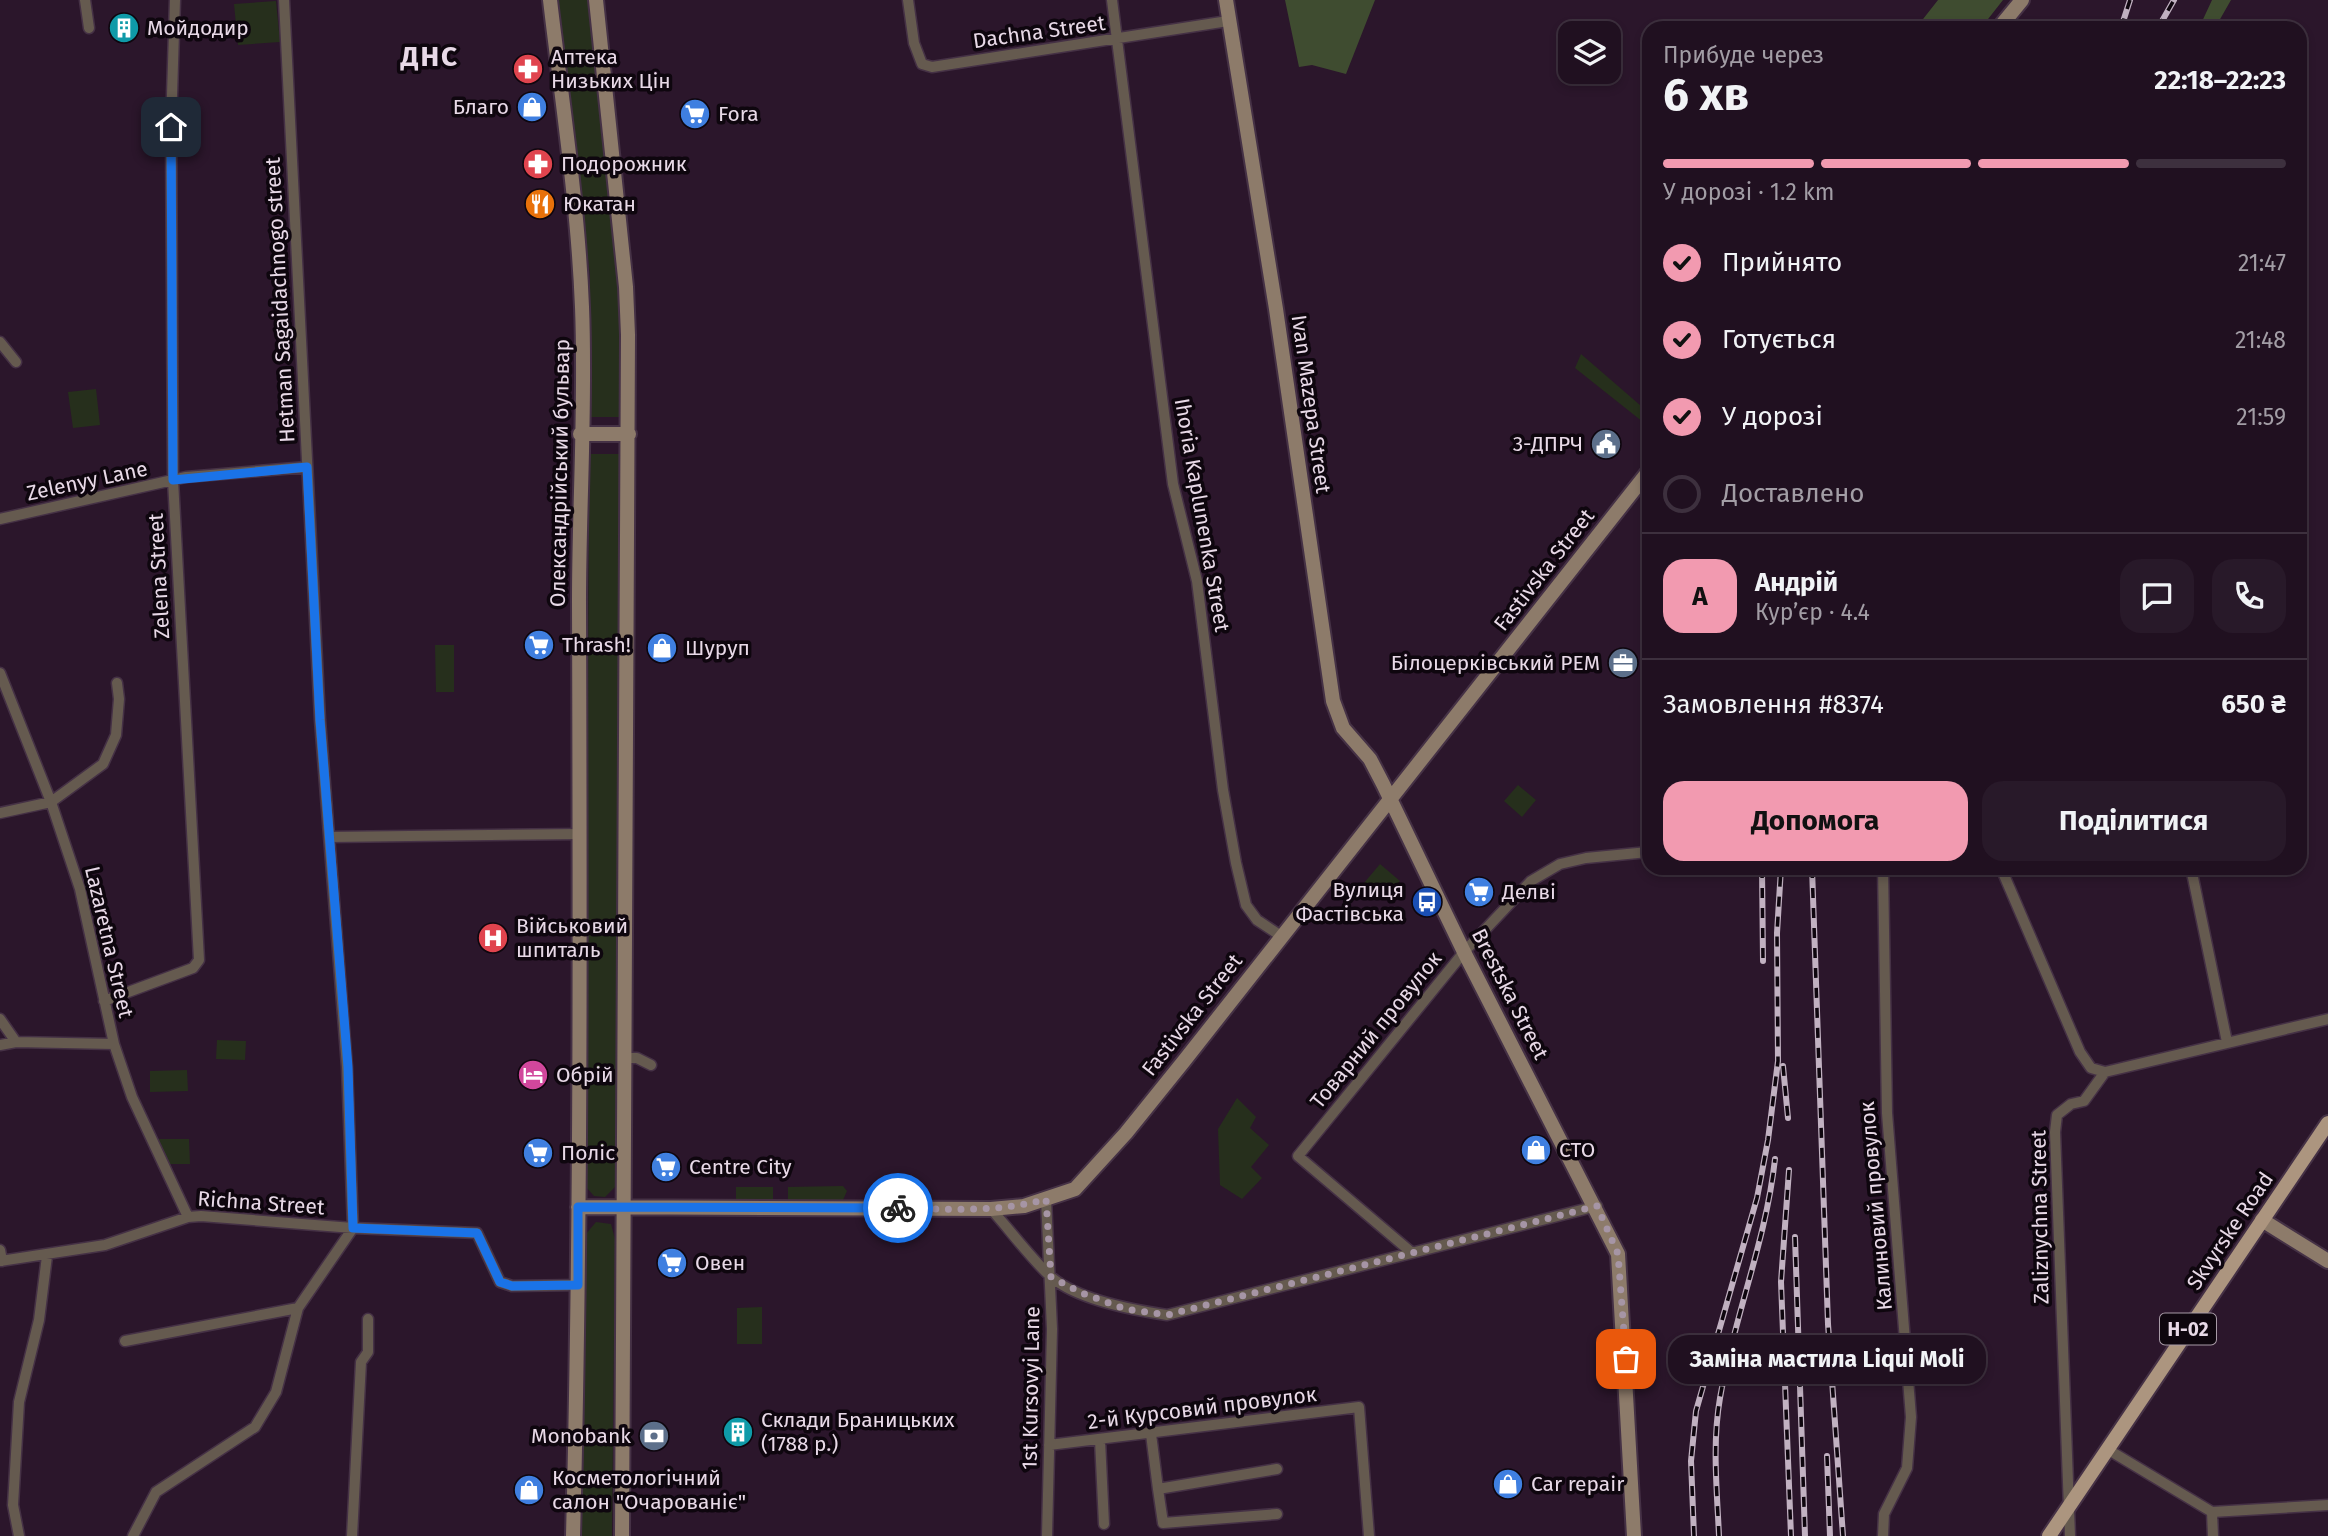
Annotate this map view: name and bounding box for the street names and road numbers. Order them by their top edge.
street label: Dachna Street [971,10,1107,54]
street label: Hetman Sagaidachnogo street [260,156,300,443]
street label: Ivan Mazepa Street [1286,313,1336,495]
street label: Олександрійський бульвар [545,339,575,607]
street label: Ihoria Kaplunenka Street [1169,396,1235,634]
street label: Zelenyy Lane [24,455,150,507]
street label: Fastivska Street [1488,503,1600,636]
street label: Zelena Street [143,512,175,639]
street label: Lazaretna Street [79,864,139,1021]
street label: Brestska Street [1466,924,1554,1064]
street label: Товарний провулок [1305,946,1447,1114]
street label: Fastivska Street [1136,948,1248,1081]
street label: Калиновий провулок [1854,1100,1898,1312]
street label: Zaliznychna Street [2025,1129,2055,1304]
street label: Skvyrske Road [2181,1167,2279,1295]
street label: Richna Street [197,1186,326,1220]
street label: 1st Kursovyi Lane [1017,1306,1045,1470]
road number: Н-02 [2160,1314,2216,1344]
street label: 2-й Курсовий провулок [1086,1381,1318,1435]

